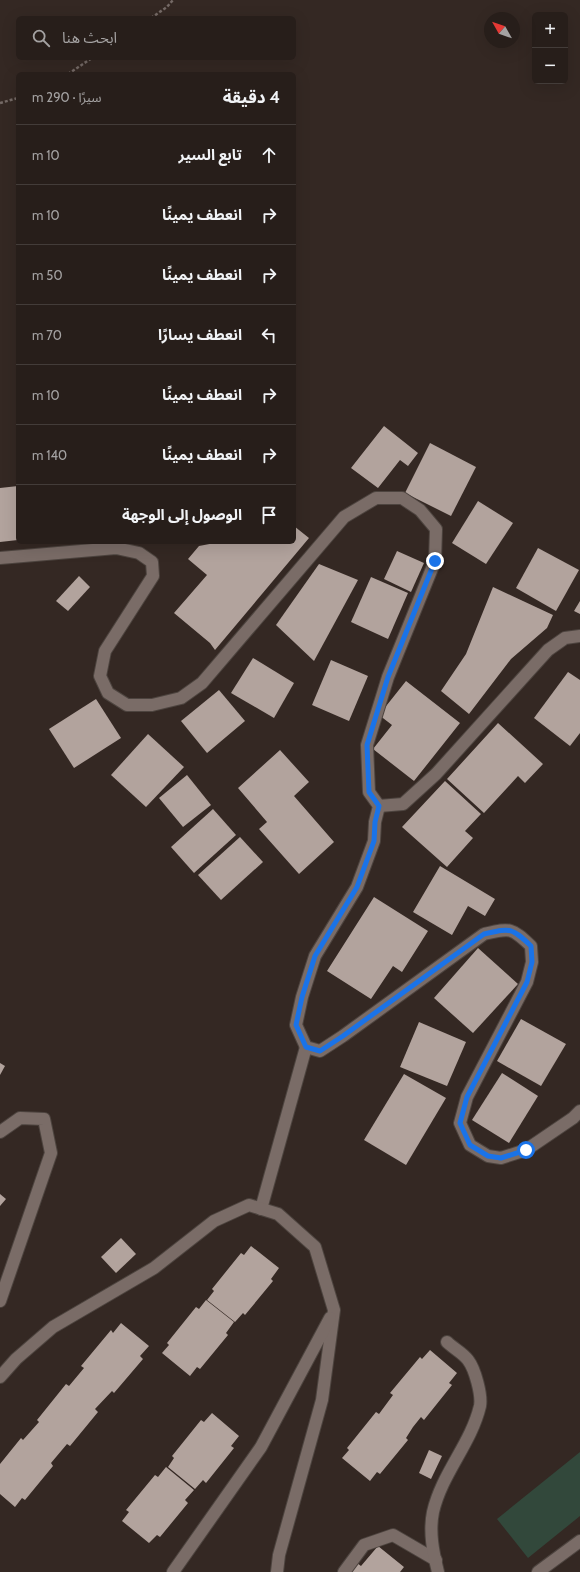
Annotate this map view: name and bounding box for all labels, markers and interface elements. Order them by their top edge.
north arrow [484,12,520,48]
map controls [532,12,568,84]
button: + [532,12,568,48]
search box [16,16,296,60]
icon: search [30,27,52,49]
text: ابحث هنا [62,29,117,47]
button: − [532,48,568,84]
text: 4 دقيقة [223,87,280,107]
text: سيرًا · 290 m [32,89,102,105]
icon: ahead [258,144,280,166]
text: تابع السير [178,146,242,164]
text: 10 m [32,147,60,163]
icon: right [258,204,280,226]
text: انعطف يمينًا [162,206,242,224]
text: 10 m [32,207,60,223]
icon: right [258,264,280,286]
text: انعطف يمينًا [162,266,242,284]
text: 50 m [32,267,62,283]
icon: left [258,324,280,346]
text: انعطف يسارًا [158,326,242,344]
text: 70 m [32,327,62,343]
icon: right [258,384,280,406]
text: انعطف يمينًا [162,386,242,404]
text: 10 m [32,387,60,403]
icon: right [258,444,280,466]
text: انعطف يمينًا [162,446,242,464]
text: 140 m [32,447,67,463]
icon: arrive [258,504,280,526]
text: الوصول إلى الوجهة [122,506,242,524]
route end [426,552,444,570]
route start [517,1141,535,1159]

